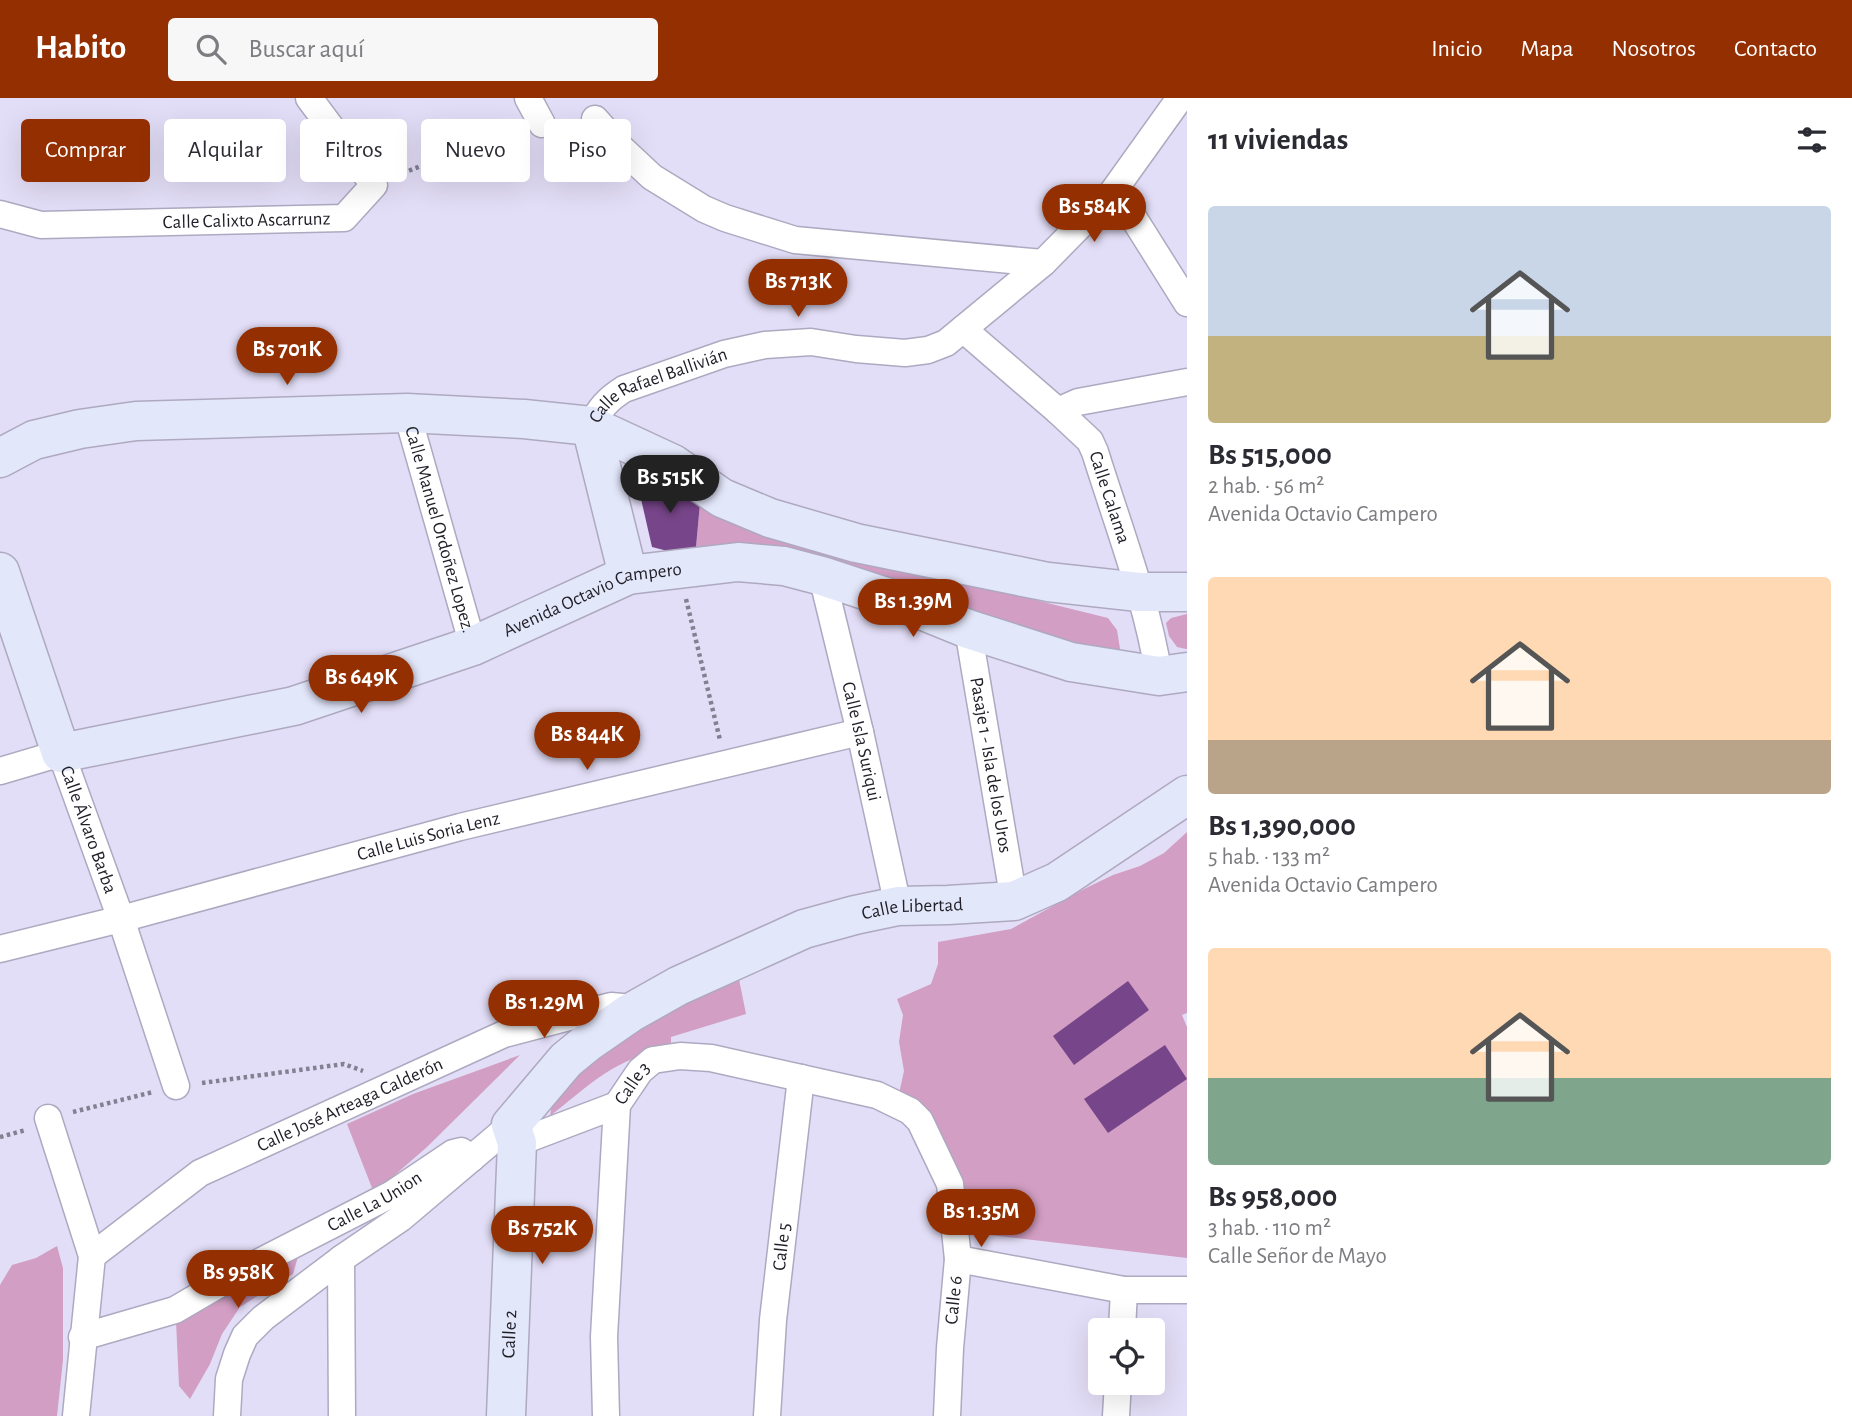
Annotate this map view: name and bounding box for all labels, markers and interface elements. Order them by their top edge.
search box [168,18,658,81]
icon: search [192,30,230,68]
text: Habito [35,32,126,65]
text: Buscar aquí [248,36,364,62]
text: Inicio [1431,37,1482,61]
text: Mapa [1520,37,1574,61]
text: Nosotros [1612,37,1696,61]
text: Contacto [1734,37,1817,61]
chip: Comprar [21,119,150,182]
chip: Alquilar [164,119,286,182]
chip: Filtros [300,119,407,182]
chip: Nuevo [421,119,530,182]
chip: Piso [544,119,631,182]
icon: filters [1793,121,1831,159]
text: 11 viviendas [1208,125,1348,155]
pin: Bs 584K [1029,184,1159,244]
text: Bs 584K [1058,195,1130,218]
street label: Calle Calixto Ascarrunz [162,209,331,232]
icon: home [1457,252,1583,378]
pin: Bs 713K [733,260,863,319]
text: Bs 713K [764,270,832,293]
pin: Bs 701K [222,328,352,387]
text: Bs 701K [252,338,322,361]
street label: Calle Rafael Ballivián [585,344,730,426]
street label: Calle Manuel Ordoñez Lopez. [402,424,478,635]
text: Bs 515,000 [1208,440,1332,470]
street label: Calle Calama [1086,449,1134,546]
pin: Bs 515K [605,456,735,515]
text: Bs 515K [636,466,704,489]
text: 2 hab. · 56 m² [1208,475,1324,498]
text: Avenida Octavio Campero [1208,503,1438,526]
street label: Avenida Octavio Campero [500,559,683,640]
pin: Bs 1.39M [841,580,985,639]
text: Bs 1.39M [874,590,952,613]
icon: home [1457,623,1583,749]
pin: Bs 649K [296,656,426,715]
text: Bs 649K [325,666,397,689]
street label: Pasaje 1 - Isla de los Uros [967,676,1015,854]
street label: Calle Isla Suriqui [839,680,884,803]
pin: Bs 844K [522,712,652,772]
text: Bs 844K [550,723,624,746]
street label: Calle Álvaro Barba [57,763,120,896]
street label: Calle Luis Soria Lenz [355,808,502,864]
text: Bs 1,390,000 [1208,811,1356,841]
text: 5 hab. · 133 m² [1208,846,1330,869]
text: Avenida Octavio Campero [1208,874,1438,897]
street label: Calle Libertad [860,895,964,923]
pin: Bs 1.29M [472,981,616,1040]
text: Bs 1.29M [504,991,584,1014]
icon: home [1457,994,1583,1120]
street label: Calle José Arteaga Calderón [254,1054,446,1155]
street label: Calle 3 [611,1058,653,1108]
street label: Calle La Union [324,1167,425,1235]
text: Bs 958,000 [1208,1182,1337,1212]
pin: Bs 1.35M [909,1190,1053,1249]
text: Bs 1.35M [942,1200,1020,1223]
pin: Bs 752K [477,1206,607,1266]
text: Bs 752K [507,1217,577,1240]
text: 3 hab. · 110 m² [1208,1217,1331,1240]
street label: Calle 5 [769,1222,794,1272]
text: Calle Señor de Mayo [1208,1245,1387,1268]
pin: Bs 958K [173,1250,303,1310]
text: Bs 958K [202,1261,274,1284]
street label: Calle 6 [942,1275,966,1325]
street label: Calle 2 [499,1309,520,1359]
map controls [1088,1318,1165,1395]
button: locate [1088,1318,1165,1395]

